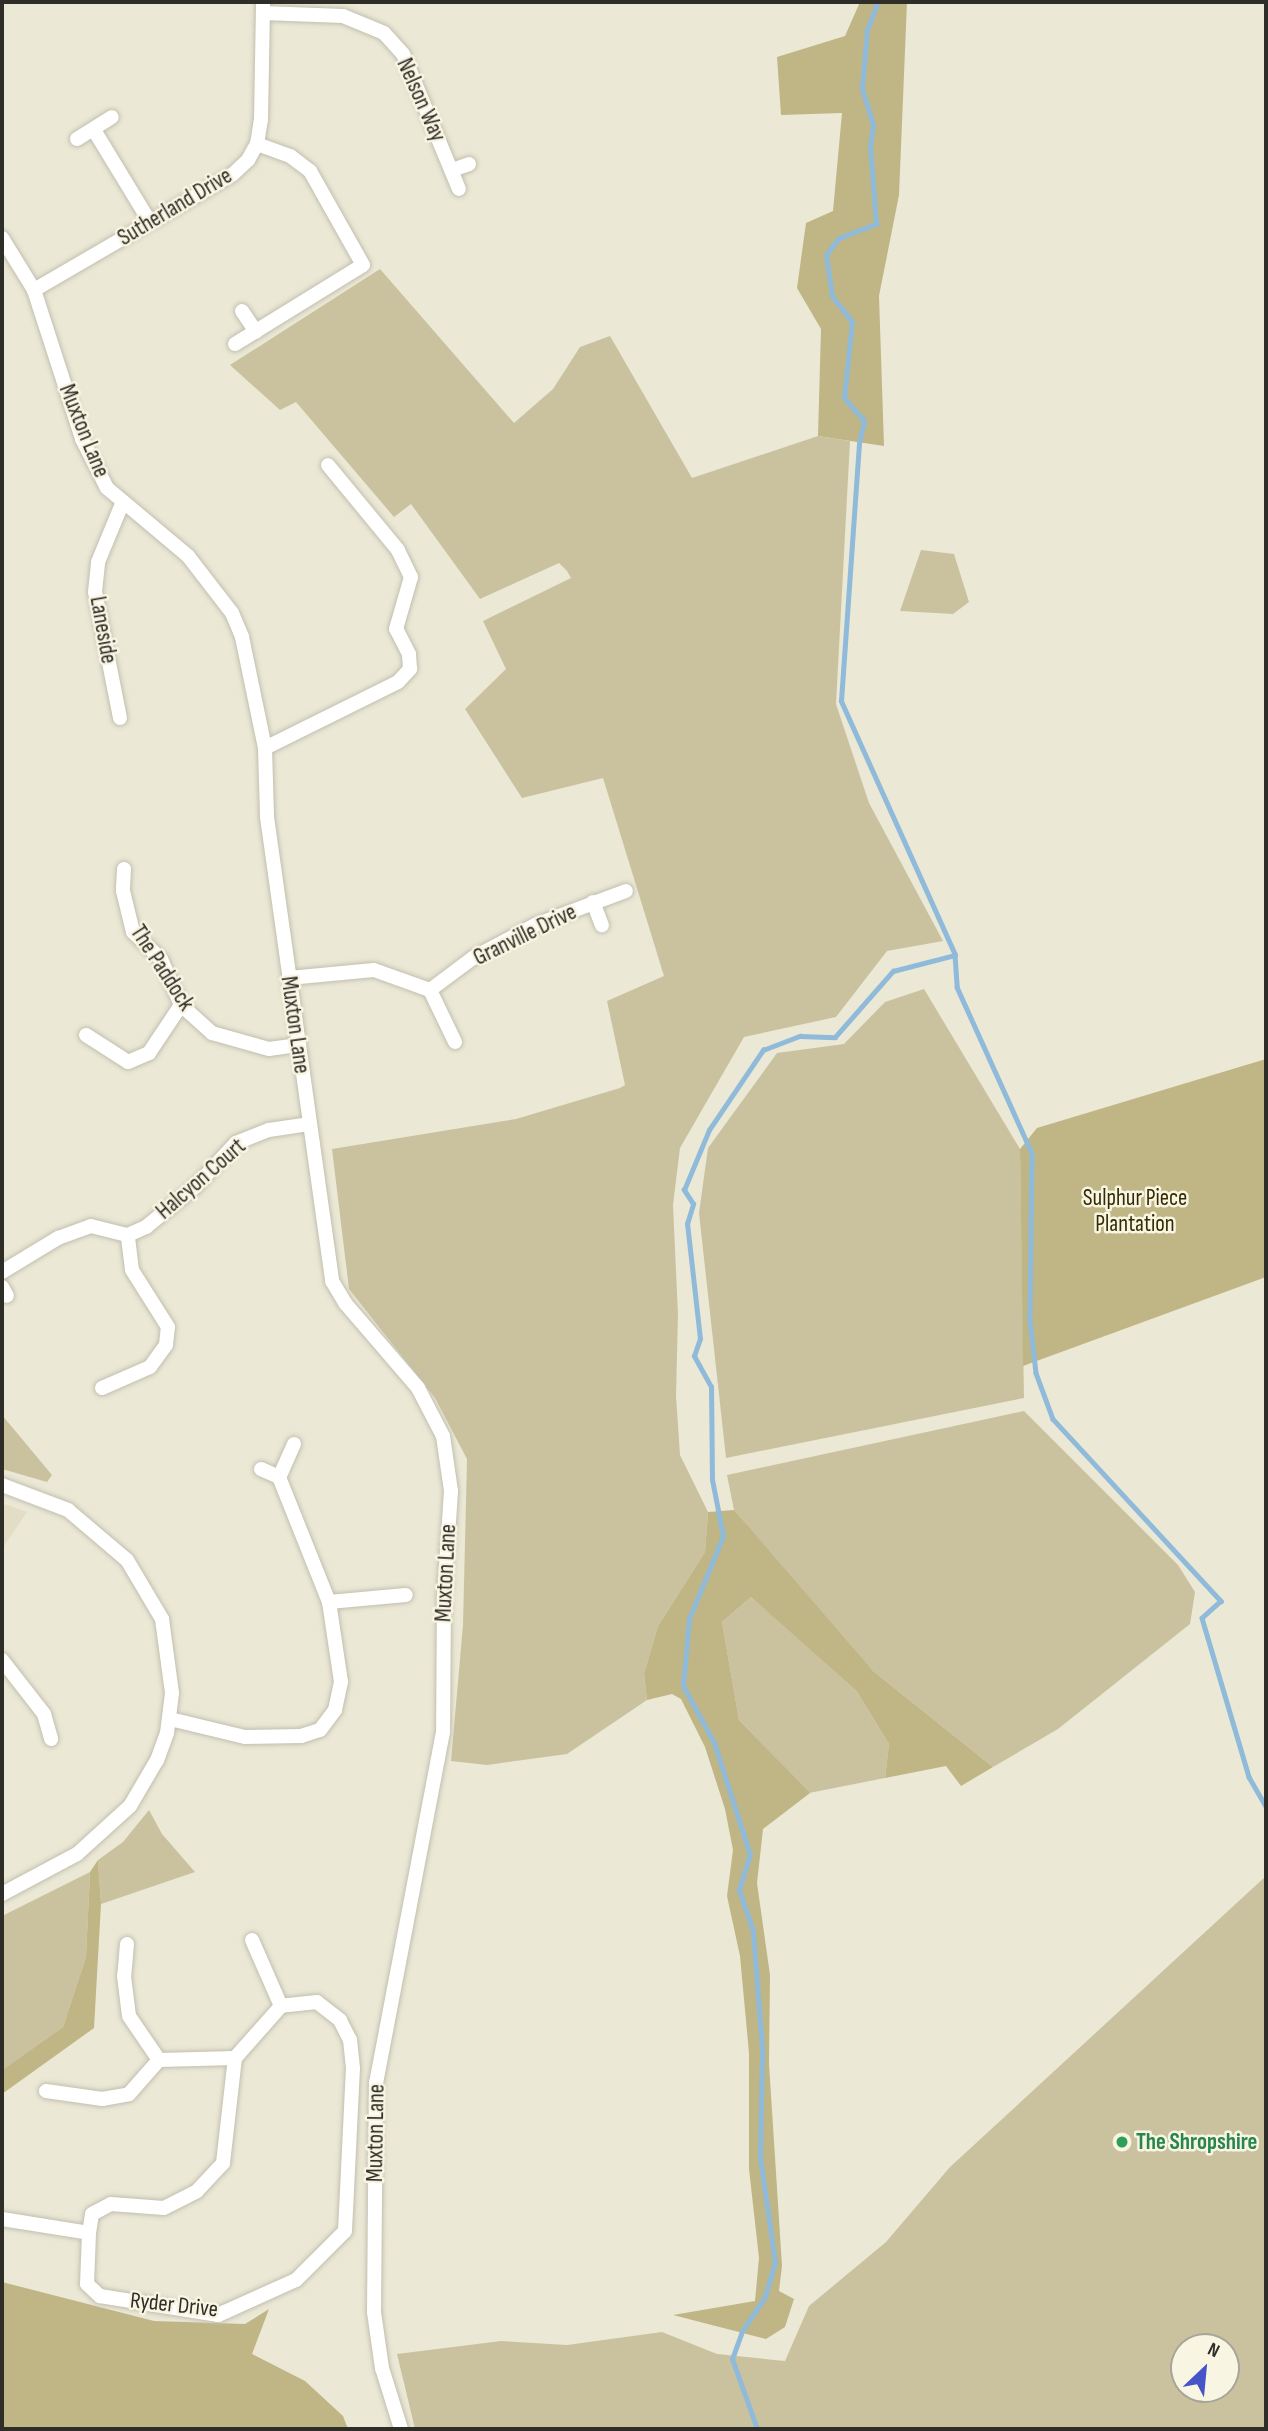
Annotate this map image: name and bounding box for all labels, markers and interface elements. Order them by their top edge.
street label: Nelson Way [390,54,452,146]
street label: Sutherland Drive [113,162,237,252]
street label: Muxton Lane [53,380,115,482]
street label: Laneside [84,594,122,666]
street label: Granville Drive [469,898,581,972]
street label: The Paddock [124,920,200,1016]
street label: Muxton Lane [275,974,315,1076]
street label: Halcyon Court [151,1133,251,1225]
park label: Sulphur Piece Plantation [1083,1184,1187,1238]
street label: Muxton Lane [430,1523,462,1623]
street label: Muxton Lane [361,2084,391,2182]
place label: The Shropshire [1136,2128,1257,2156]
marker: The Shropshire [1114,2134,1130,2150]
street label: Ryder Drive [129,2287,219,2323]
north arrow [1170,2333,1240,2403]
text: N [1204,2338,1223,2363]

